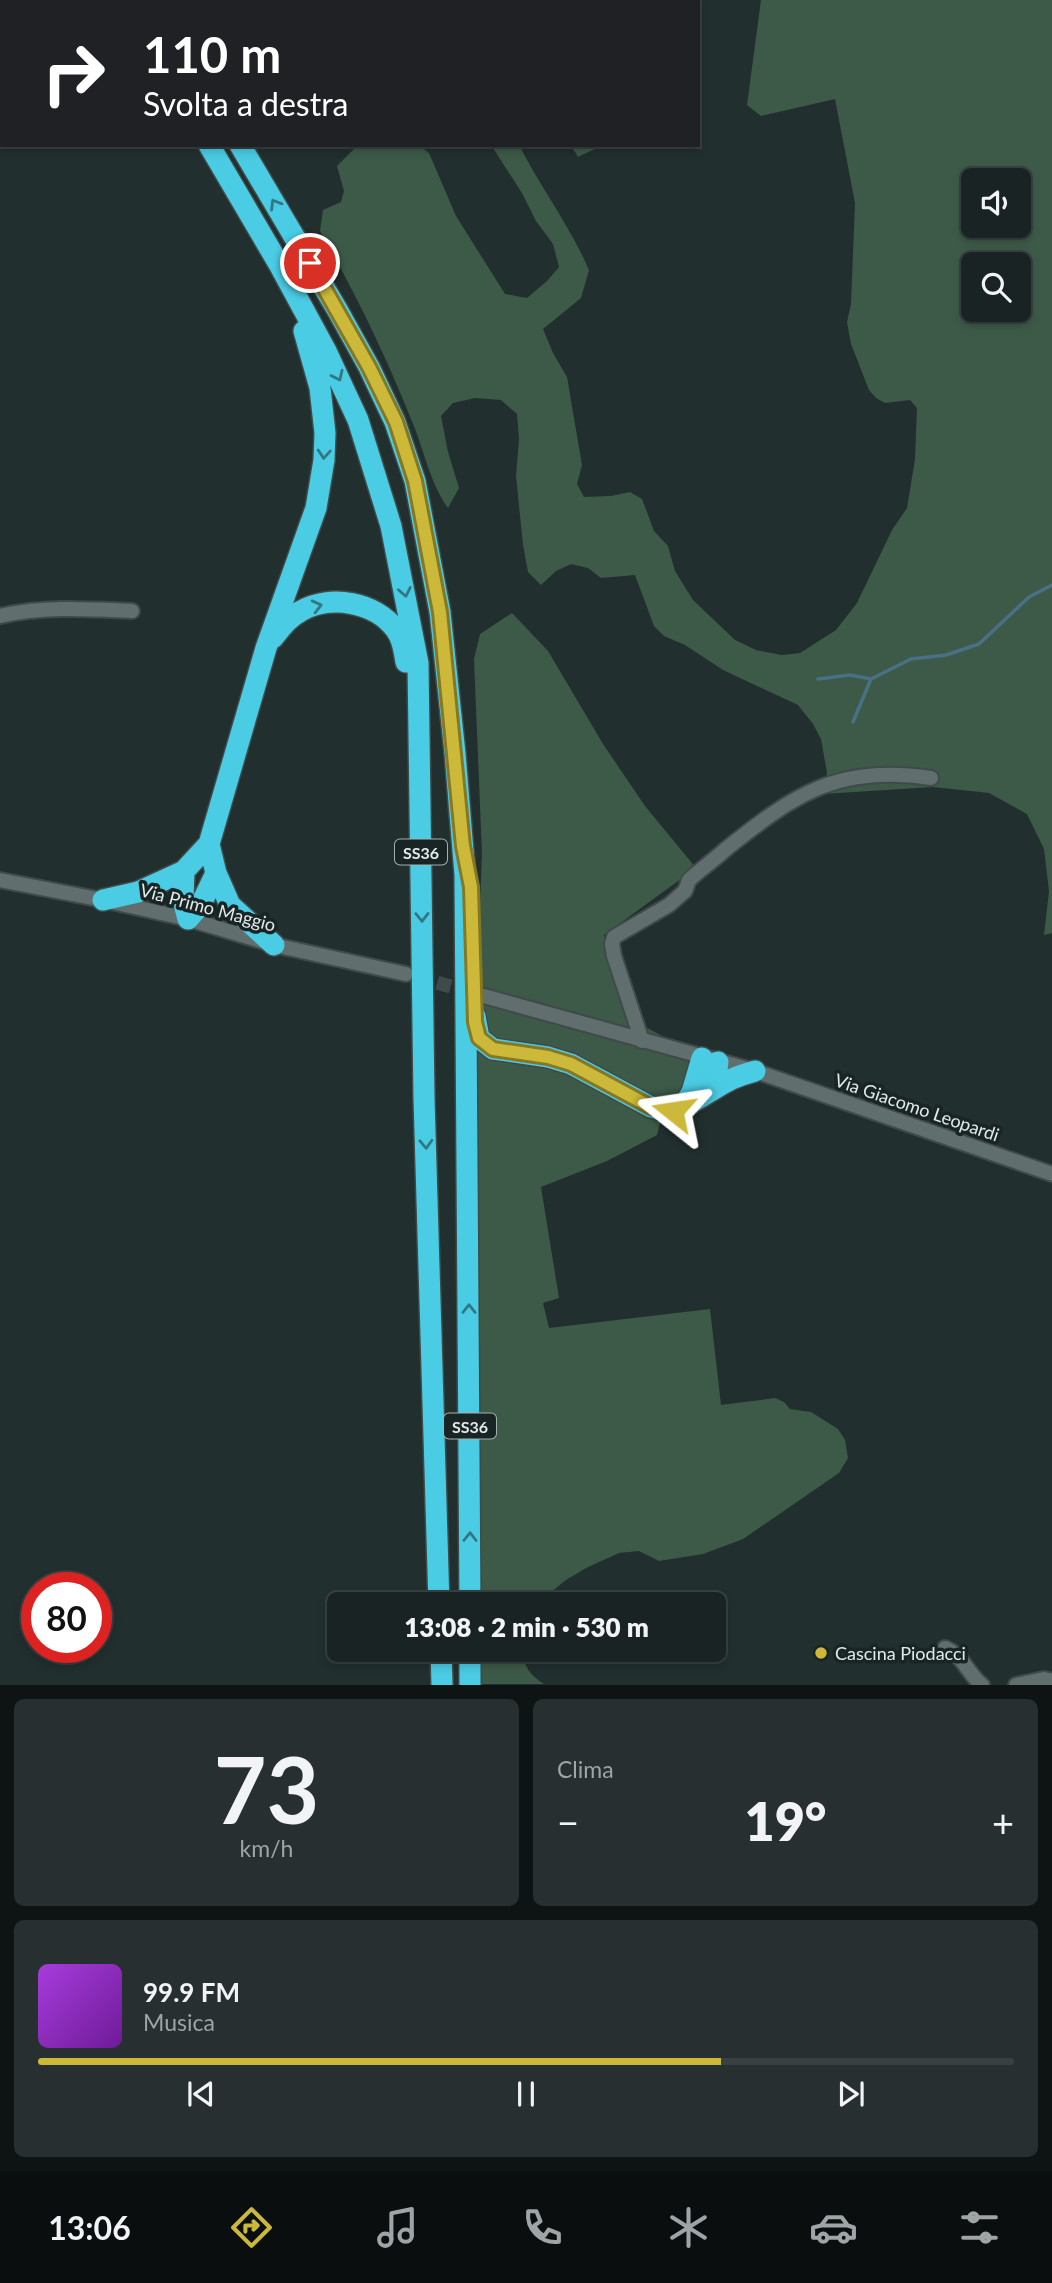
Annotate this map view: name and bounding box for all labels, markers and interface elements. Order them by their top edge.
text: 110 m [143,25,281,83]
icon: right [28,28,119,119]
text: Svolta a destra [143,84,348,123]
map controls [961,168,1031,322]
button: sound [961,168,1031,238]
one-way arrow [270,198,283,211]
pin [280,233,340,293]
icon: arrive [291,244,329,282]
button: search [961,252,1031,322]
one-way arrow [329,369,343,381]
one-way arrow [317,449,332,460]
one-way arrow [396,586,411,598]
one-way arrow [310,600,322,614]
road number: SS36 [395,839,447,864]
street label: Via Primo Maggio [138,878,278,936]
one-way arrow [415,911,430,922]
street label: Via Giacomo Leopardi [832,1069,1002,1145]
position arrow [636,1074,710,1148]
one-way arrow [418,1139,433,1150]
one-way arrow [461,1303,477,1314]
road number: SS36 [444,1414,496,1438]
one-way arrow [462,1531,478,1541]
speed limit sign: 80 [21,1572,112,1663]
text: 13:08 · 2 min · 530 m [404,1611,649,1643]
place label: Cascina Piodacci [835,1642,966,1664]
marker: Cascina Piodacci [813,1645,829,1661]
text: 73 [214,1734,319,1843]
text: Clima [557,1755,614,1783]
text: 19° [745,1790,826,1852]
text: − [557,1799,579,1845]
text: + [992,1799,1014,1845]
text: km/h [240,1834,293,1862]
text: 99.9 FM [143,1976,240,2008]
text: Musica [143,2008,215,2036]
icon: previous [182,2075,220,2113]
icon: pause [507,2075,545,2113]
icon: next [832,2075,870,2113]
icon: directions [227,2203,276,2252]
icon: music [373,2203,422,2252]
icon: phone [518,2203,567,2252]
icon: climate [664,2203,713,2252]
icon: car [809,2203,858,2252]
icon: filters [955,2203,1004,2252]
text: 13:06 [48,2208,131,2247]

